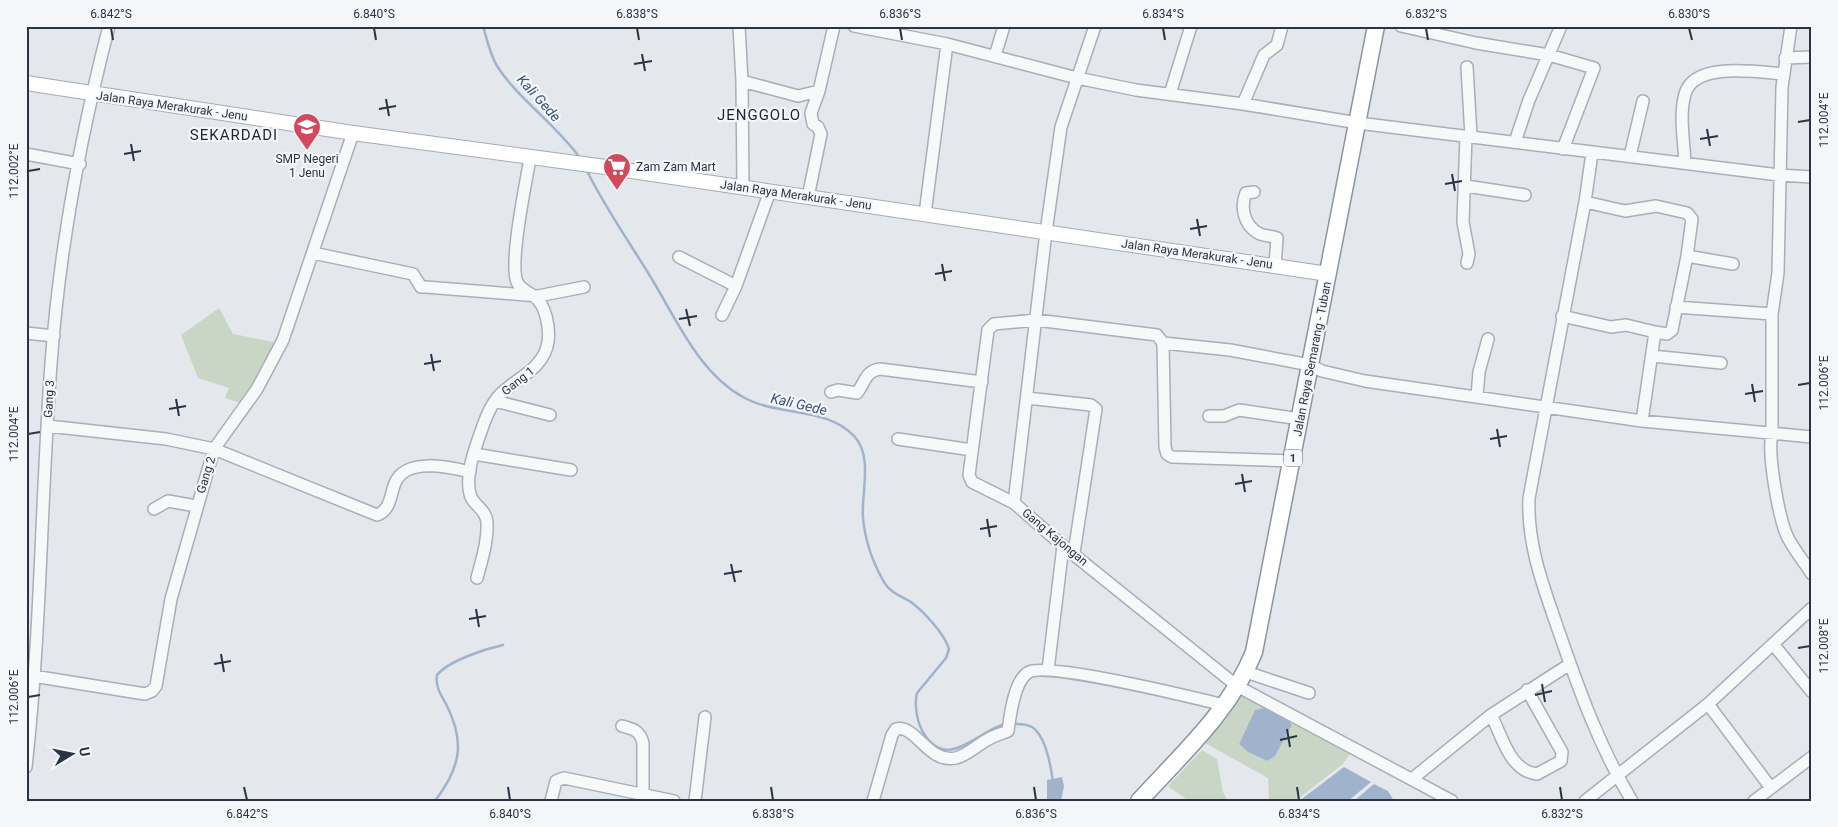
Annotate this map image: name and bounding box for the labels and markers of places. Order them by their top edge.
school or university icon: SMP Negeri 1 Jenu [292,112,322,151]
place label: SMP Negeri 1 Jenu [275,152,339,180]
supermarket icon: Zam Zam Mart [602,152,632,191]
place label: Zam Zam Mart [636,160,716,174]

